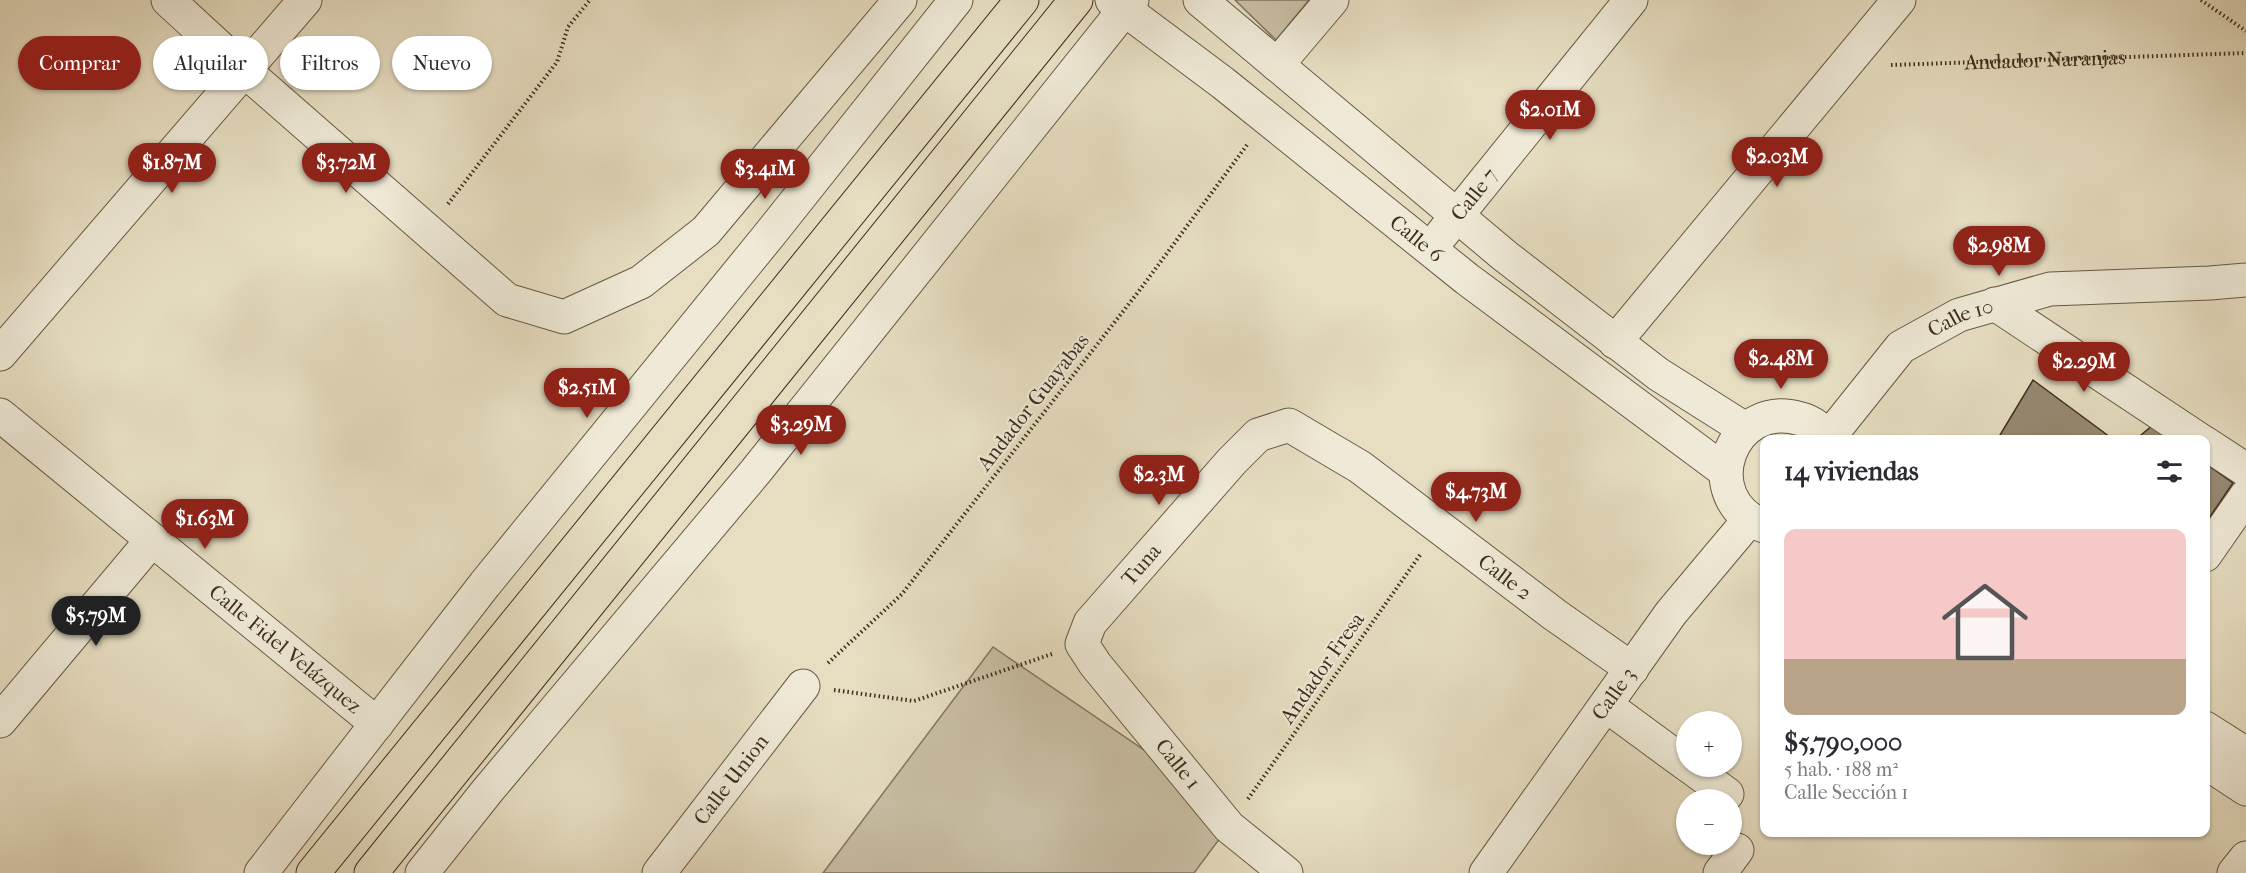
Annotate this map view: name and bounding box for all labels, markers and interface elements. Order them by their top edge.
chip: Comprar [18,36,141,90]
chip: Alquilar [153,36,268,90]
chip: Filtros [280,36,380,90]
chip: Nuevo [392,36,492,90]
street label: Andador Naranjas [1963,45,2126,75]
pin: $2.01M [1501,90,1599,141]
text: $2.01M [1519,98,1581,121]
pin: $2.03M [1728,137,1826,188]
pin: $1.87M [123,143,221,194]
pin: $3.72M [297,143,395,194]
text: $2.03M [1746,145,1808,168]
pin: $3.41M [716,149,814,200]
text: $1.87M [142,151,202,174]
text: $3.72M [316,151,376,174]
text: $3.41M [735,157,795,180]
street label: Calle 7 [1446,163,1502,225]
street label: Calle 6 [1385,210,1449,268]
pin: $2.98M [1950,226,2048,277]
text: $2.98M [1967,234,2031,257]
street label: Calle 10 [1923,294,1996,342]
street label: Andador Guayabas [971,328,1094,476]
pin: $2.48M [1732,339,1830,390]
pin: $2.29M [2035,342,2133,393]
text: $2.48M [1748,347,1814,370]
text: $2.29M [2052,350,2116,373]
pin: $2.51M [538,368,636,419]
text: $2.51M [558,376,616,399]
pin: $3.29M [752,405,850,456]
text: $3.29M [770,413,832,436]
pin: $2.3M [1117,455,1201,506]
icon: filters [2153,455,2186,488]
text: 14 viviendas [1784,456,1919,487]
text: $2.3M [1133,463,1185,486]
pin: $4.73M [1427,472,1525,523]
text: $4.73M [1445,480,1507,503]
pin: $1.63M [156,499,254,550]
text: $1.63M [175,507,235,530]
street label: Tuna [1116,539,1166,591]
street label: Calle 2 [1474,549,1537,605]
icon: home [1931,568,2039,676]
street label: Calle Fidel Velázquez [204,580,366,718]
pin: $5.79M [47,596,145,647]
text: $5.79M [66,604,126,627]
street label: Andador Fresa [1274,608,1369,729]
street label: Calle 3 [1587,663,1640,725]
map controls [1676,711,1742,855]
button: + [1676,711,1742,777]
text: $5,790,000 [1784,727,1902,758]
street label: Calle Union [689,730,773,829]
street label: Calle 1 [1151,734,1205,794]
text: 5 hab. · 188 m² [1784,758,1898,781]
text: Calle Sección 1 [1784,781,1908,804]
button: − [1676,789,1742,855]

